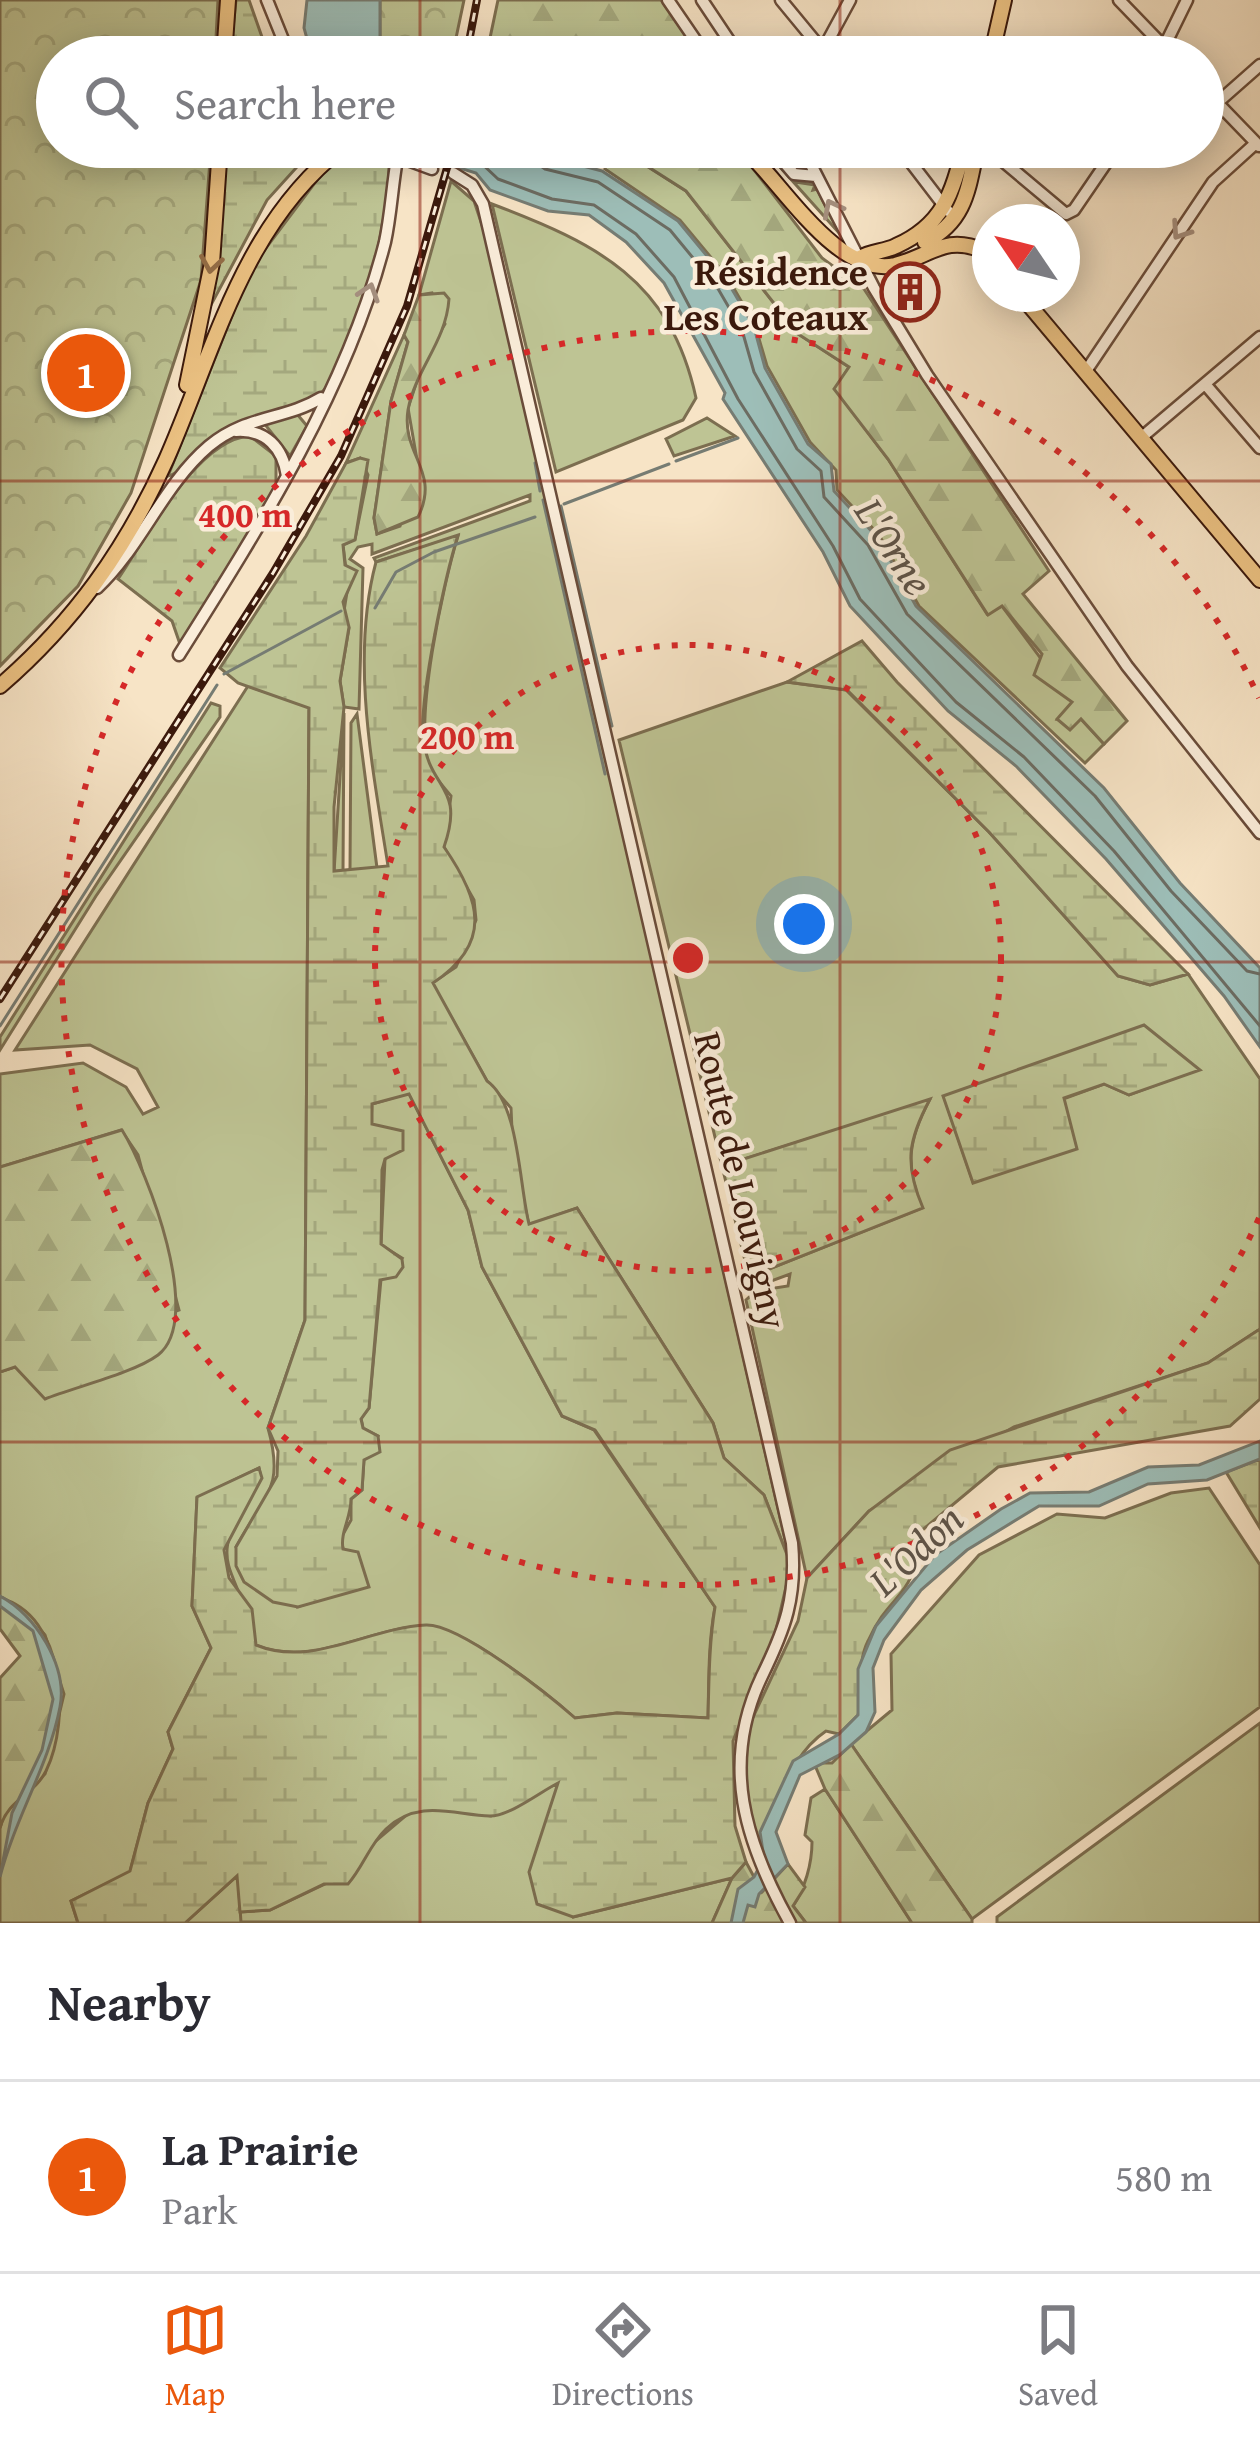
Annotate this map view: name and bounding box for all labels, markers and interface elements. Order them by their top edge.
search box [36,36,1224,168]
icon: search [78,69,144,135]
text: Search here [174,70,396,135]
one-way arrow [823,199,847,220]
north arrow [972,204,1080,312]
one-way arrow [1172,217,1194,239]
place label: Résidence Les Coteaux [664,242,868,344]
one-way arrow [199,253,224,273]
building icon: Résidence Les Coteaux [879,261,941,323]
one-way arrow [354,282,379,303]
pin: 1 [47,328,125,418]
water label: L'Orne [840,484,949,607]
text: 400 m [198,487,293,540]
text: 200 m [420,709,515,762]
your location [774,894,834,954]
centre of rings [667,937,709,979]
street label: Route de Louvigny [680,1026,804,1335]
water label: L'Odon [853,1489,976,1610]
text: Nearby [48,1964,211,2039]
text: La Prairie [162,2116,359,2181]
text: 1 [77,2148,97,2205]
text: 580 m [1115,2148,1212,2205]
text: Park [162,2181,237,2238]
tab: Map [162,2297,228,2417]
tab: Directions [552,2297,694,2417]
tab: Saved [1018,2297,1098,2417]

